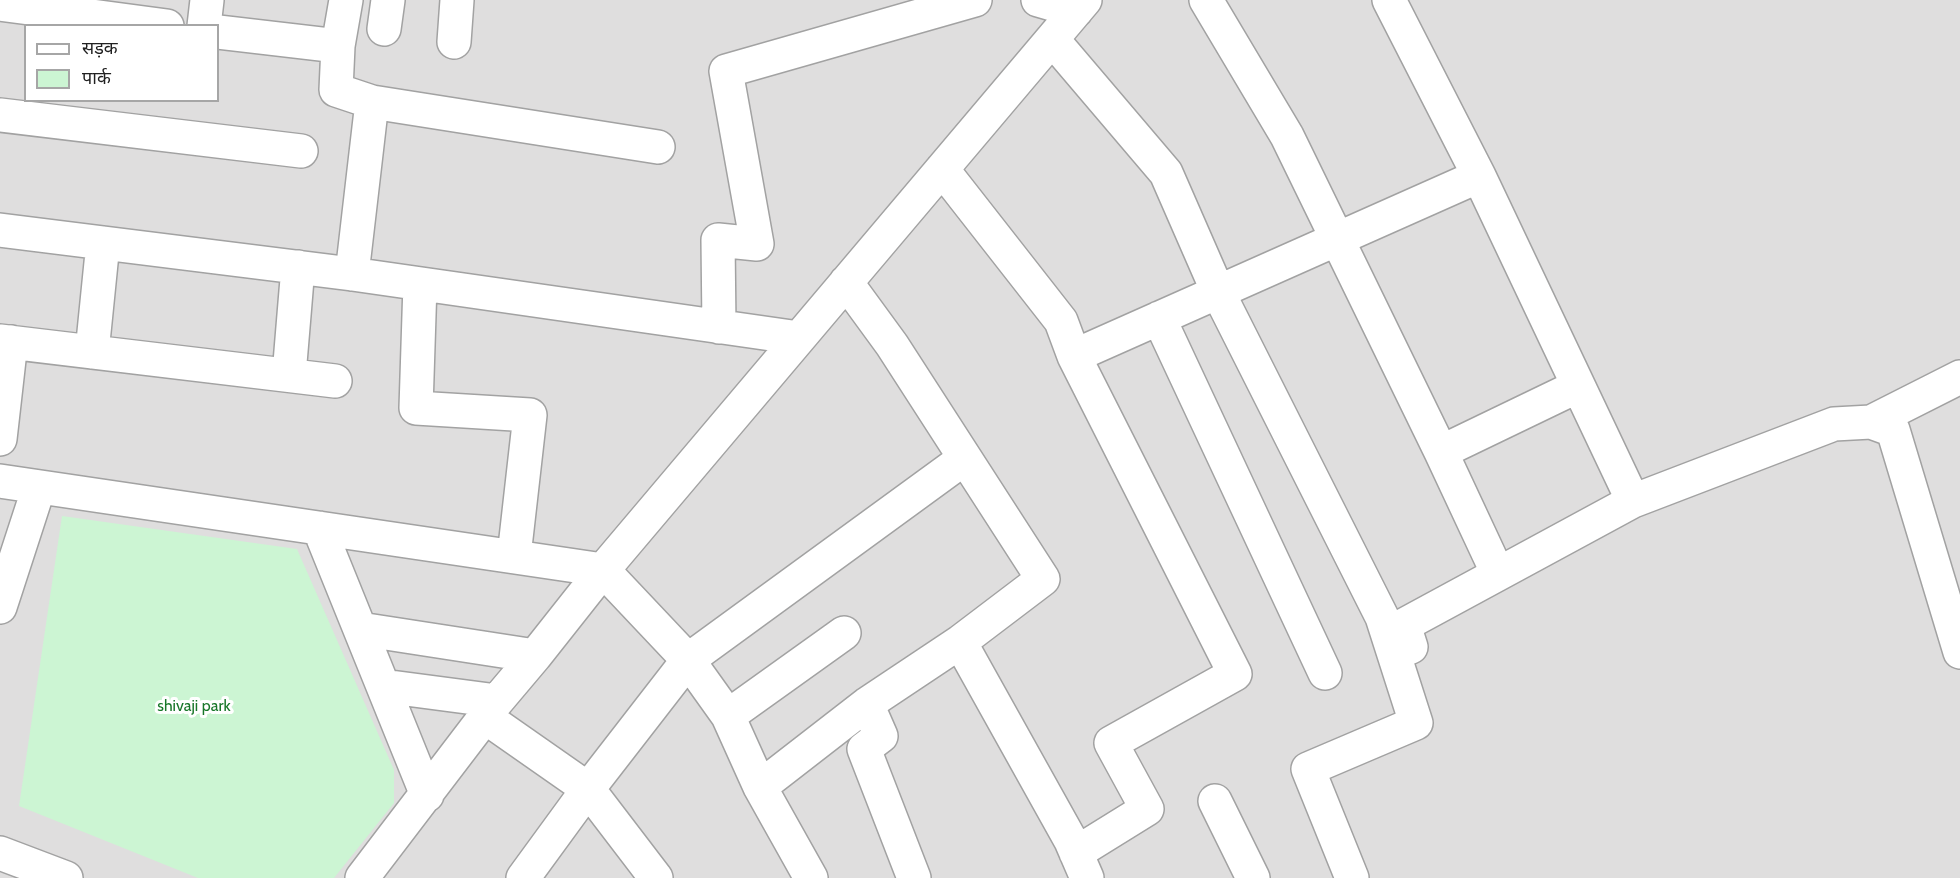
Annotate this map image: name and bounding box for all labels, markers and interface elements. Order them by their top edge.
legend [24,24,219,102]
text: सड़क [82,37,118,59]
text: पार्क [82,67,111,89]
park label: shivaji park [157,696,231,716]

